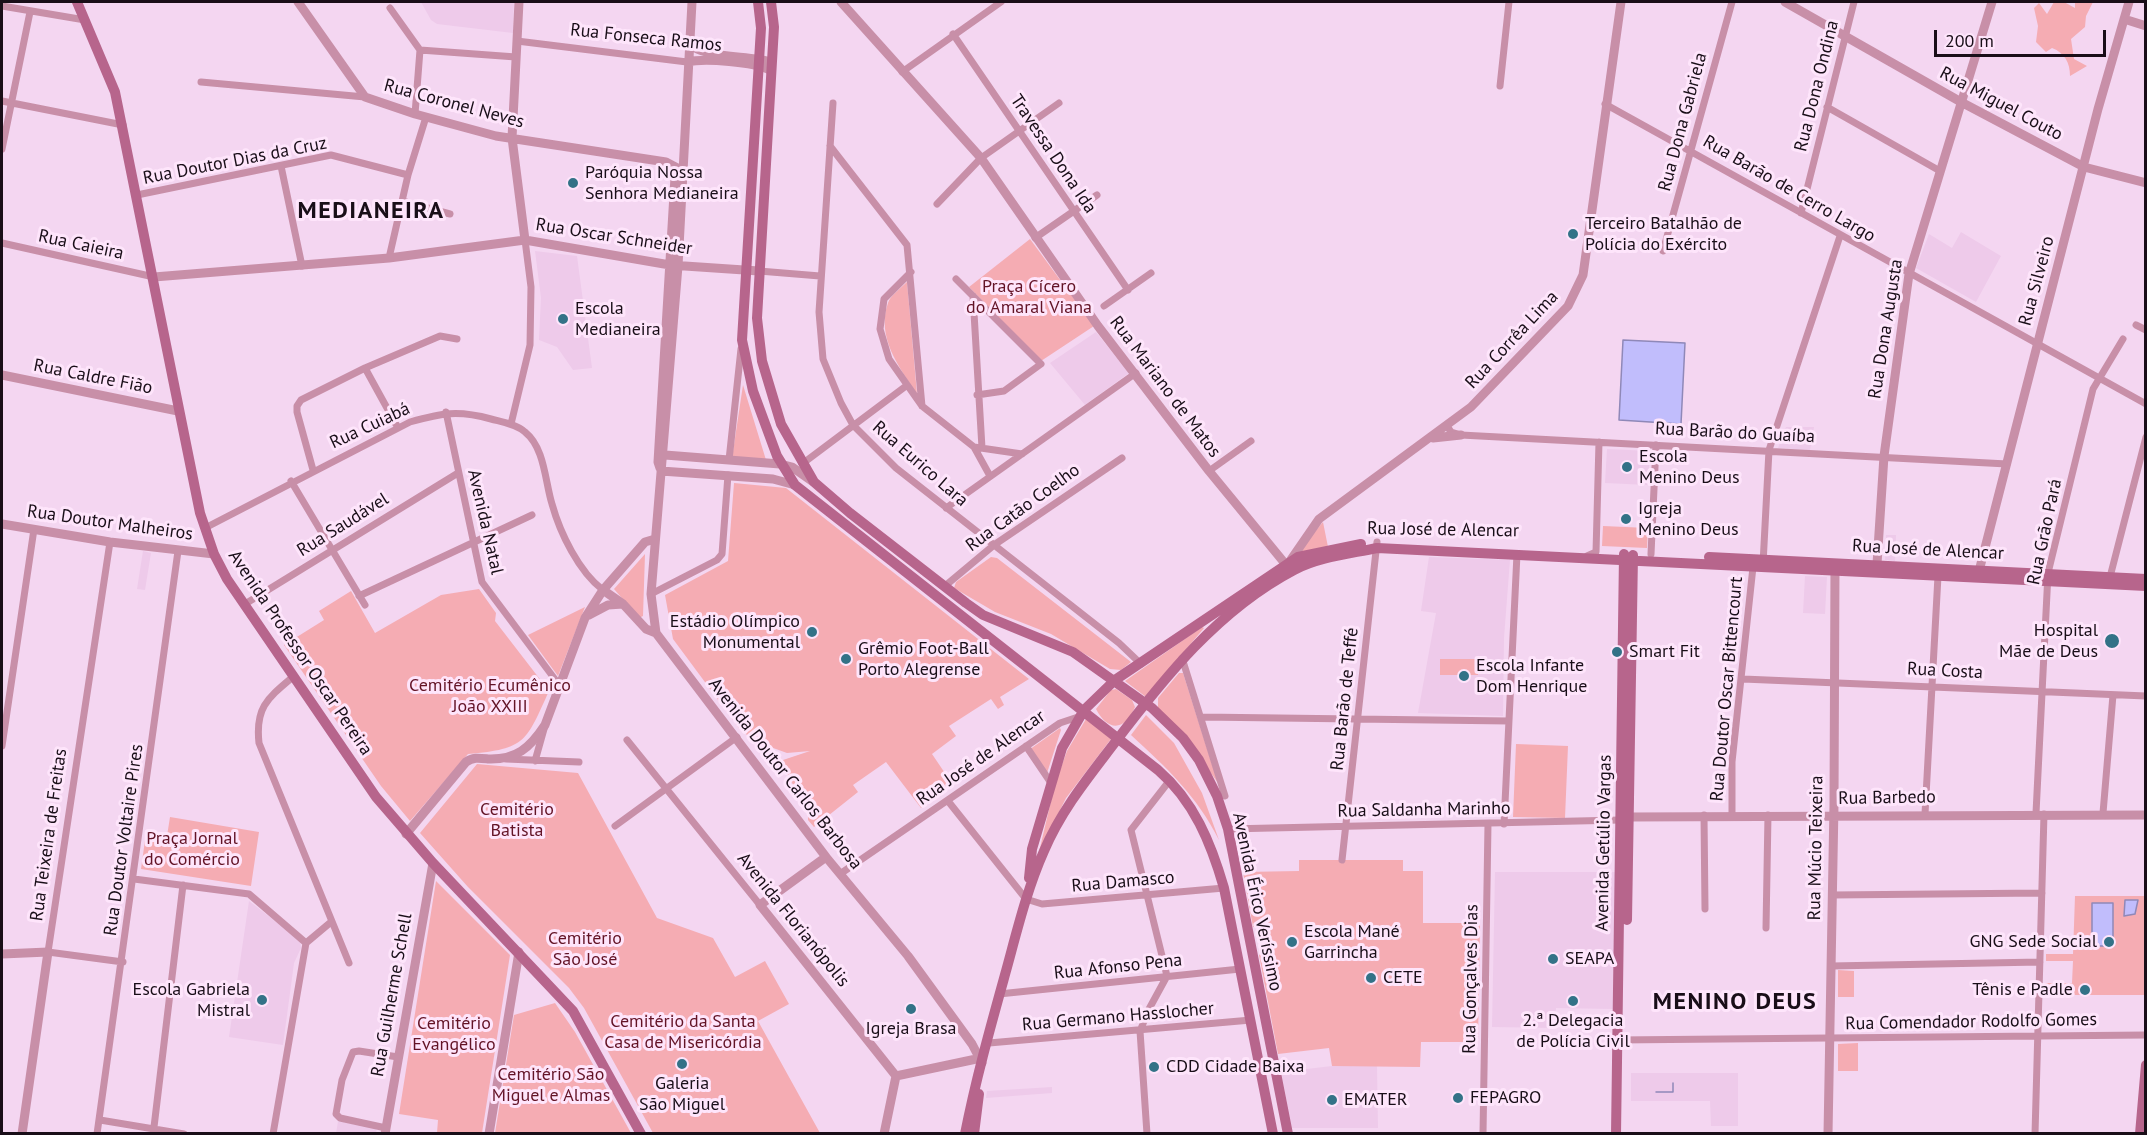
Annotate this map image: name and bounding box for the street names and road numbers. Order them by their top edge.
street label: Rua Dona Ondina [1790,18,1844,154]
street label: Rua Fonseca Ramos [569,19,723,57]
street label: Rua Dona Gabriela [1654,50,1712,194]
street label: Rua Miguel Couto [1936,63,2066,145]
street label: Rua Coronel Neves [382,75,526,133]
street label: Travessa Dona Ida [1005,91,1101,217]
street label: Rua Barão de Cerro Largo [1699,131,1879,247]
street label: Rua Doutor Dias da Cruz [141,133,329,189]
street label: Rua Oscar Schneider [534,214,694,260]
street label: Rua Caieira [36,225,126,265]
street label: Rua Silveiro [2015,234,2059,328]
street label: Rua Dona Augusta [1864,258,1908,400]
street label: Rua Corrêa Lima [1461,287,1563,393]
street label: Rua Mariano de Matos [1105,312,1225,462]
street label: Rua Caldre Fião [32,355,154,399]
street label: Rua Cuiabá [326,398,414,454]
street label: Rua Eurico Lara [868,417,972,511]
street label: Rua Barão do Guaíba [1654,418,1816,448]
street label: Rua Catão Coelho [962,459,1084,557]
street label: Avenida Natal [462,467,508,577]
street label: Rua Grão Pará [2023,477,2067,587]
street label: Rua Saudável [293,488,393,562]
street label: Rua Doutor Malheiros [26,501,194,545]
street label: Rua José de Alencar [1367,518,1519,542]
street label: Rua José de Alencar [1852,535,2004,565]
street label: Avenida Professor Oscar Pereira [223,546,377,760]
street label: Rua Doutor Oscar Bittencourt [1706,576,1748,802]
street label: Rua Barão de Teffé [1327,626,1363,772]
street label: Rua Costa [1907,658,1983,684]
street label: Avenida Doutor Carlos Barbosa [704,674,866,874]
street label: Rua José de Alencar [913,706,1049,810]
street label: Rua Doutor Voltaire Pires [100,743,148,937]
street label: Rua Teixeira de Freitas [26,747,72,923]
street label: Avenida Getúlio Vargas [1592,754,1616,932]
street label: Rua Múcio Teixeira [1804,775,1828,921]
street label: Rua Barbedo [1838,786,1936,810]
street label: Rua Saldanha Marinho [1337,798,1511,822]
street label: Avenida Érico Veríssimo [1228,811,1286,993]
street label: Avenida Florianópolis [732,849,854,991]
street label: Rua Damasco [1071,867,1175,897]
street label: Rua Gonçalves Dias [1459,904,1483,1054]
street label: Rua Guilherme Schell [367,912,417,1078]
street label: Rua Afonso Pena [1053,950,1183,984]
street label: Rua Germano Hasslocher [1021,998,1215,1036]
street label: Rua Comendador Rodolfo Gomes [1845,1009,2097,1035]

